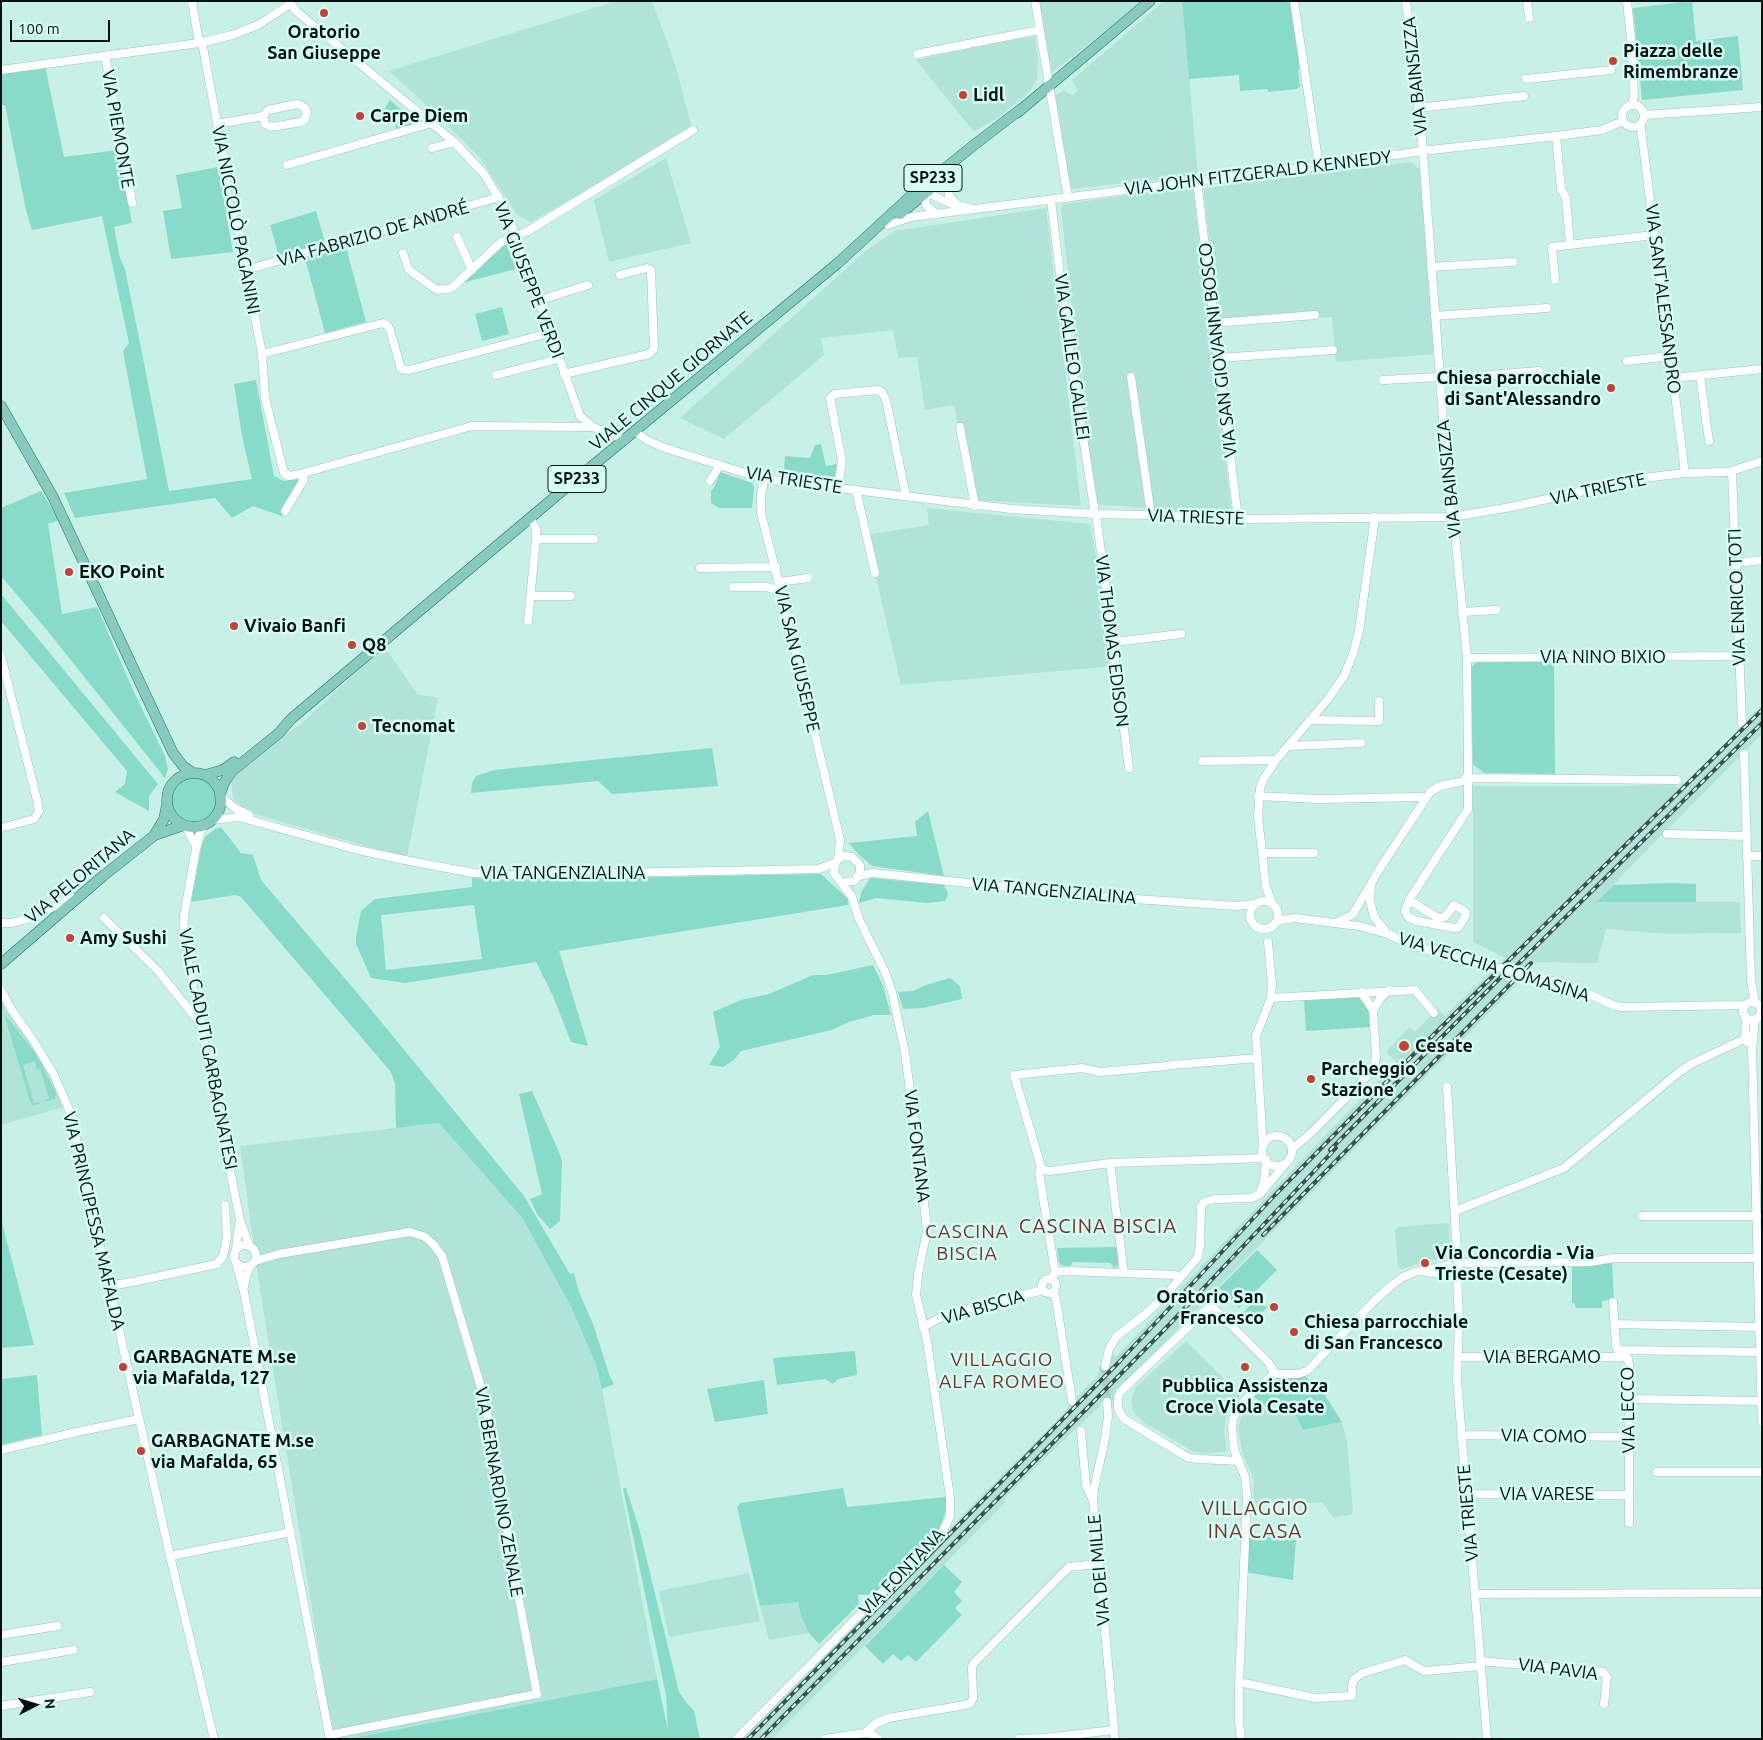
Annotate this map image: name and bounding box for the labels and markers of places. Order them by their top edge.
marker: Oratorio San Giuseppe [318,7,330,19]
place label: Oratorio San Giuseppe [267,21,381,64]
place label: Piazza delle Rimembranze [1623,40,1739,82]
marker: Piazza delle Rimembranze [1607,55,1619,67]
place label: Lidl [973,84,1004,106]
marker: Lidl [957,89,969,101]
place label: Carpe Diem [370,105,468,127]
marker: Carpe Diem [354,110,366,122]
place label: Chiesa parrocchiale di Sant'Alessandro [1437,367,1601,409]
marker: Chiesa parrocchiale di Sant'Alessandro [1605,382,1617,394]
place label: EKO Point [79,561,165,583]
marker: EKO Point [63,566,75,578]
place label: Vivaio Banfi [244,615,346,637]
marker: Vivaio Banfi [228,620,240,632]
place label: Q8 [362,634,386,656]
marker: Q8 [346,639,358,651]
place label: Tecnomat [372,715,455,737]
marker: Tecnomat [356,720,368,732]
place label: Amy Sushi [80,927,167,949]
marker: Amy Sushi [64,932,76,944]
place label: Cesate [1415,1035,1473,1057]
marker: Cesate [1397,1039,1411,1053]
place label: Parcheggio Stazione [1321,1058,1416,1100]
marker: Parcheggio Stazione [1305,1073,1317,1085]
place label: Via Concordia - Via Trieste (Cesate) [1435,1242,1594,1284]
marker: Via Concordia - Via Trieste (Cesate) [1419,1257,1431,1269]
place label: Oratorio San Francesco [1156,1286,1264,1328]
marker: Oratorio San Francesco [1268,1301,1280,1313]
place label: Chiesa parrocchiale di San Francesco [1304,1311,1468,1354]
marker: Chiesa parrocchiale di San Francesco [1288,1326,1300,1338]
place label: GARBAGNATE M.se via Mafalda, 127 [133,1346,296,1388]
marker: GARBAGNATE M.se via Mafalda, 127 [117,1361,129,1373]
marker: Pubblica Assistenza Croce Viola Cesate [1239,1361,1251,1373]
place label: Pubblica Assistenza Croce Viola Cesate [1162,1375,1328,1418]
place label: GARBAGNATE M.se via Mafalda, 65 [151,1430,314,1472]
marker: GARBAGNATE M.se via Mafalda, 65 [135,1445,147,1457]

